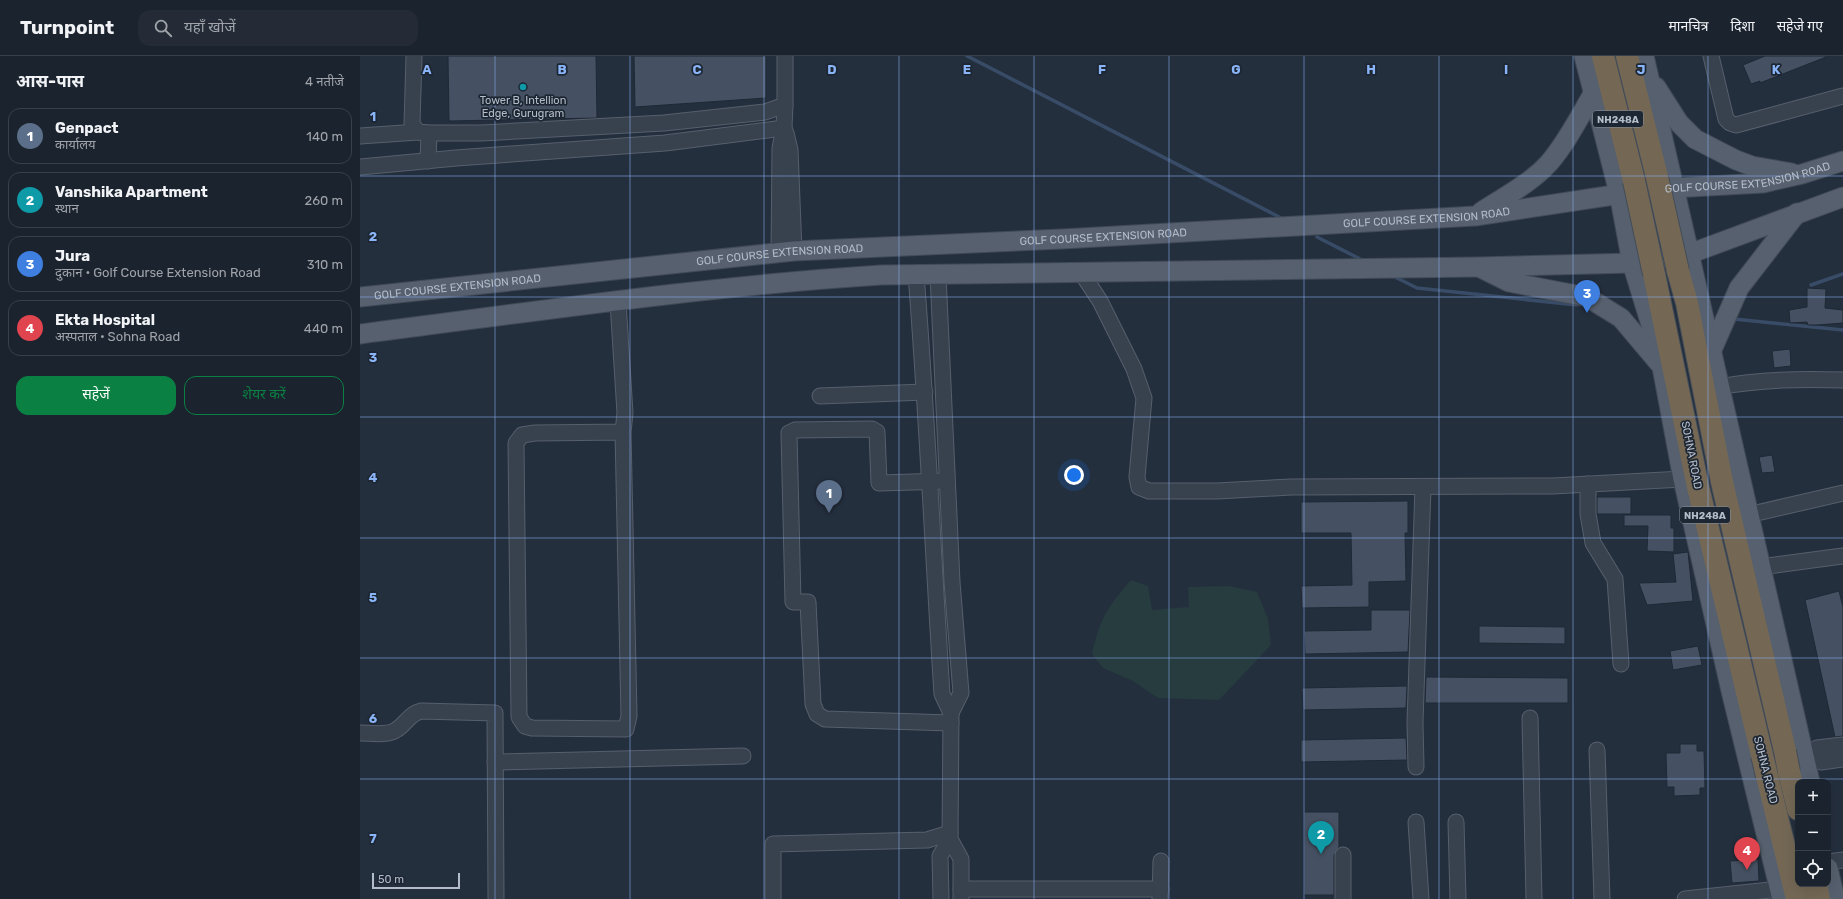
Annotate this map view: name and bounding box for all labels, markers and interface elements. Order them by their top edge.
search box [138,10,418,46]
text: Turnpoint [20,16,114,39]
icon: search [152,17,174,39]
text: यहाँ खोजें [184,18,236,36]
text: मानचित्र [1668,18,1708,35]
text: दिशा [1730,18,1755,35]
text: सहेजे गए [1777,18,1823,35]
text: A [422,62,432,77]
text: B [557,62,567,77]
text: C [692,62,702,77]
text: D [827,62,837,77]
text: E [963,62,971,77]
text: F [1098,62,1106,77]
text: G [1231,62,1241,77]
text: H [1366,62,1376,77]
text: I [1504,62,1508,77]
text: J [1637,62,1645,77]
text: K [1772,62,1781,77]
text: आस-पास [16,71,84,91]
text: 4 नतीजे [305,74,344,89]
marker: Tower B, Intellion Edge, Gurugram [518,82,528,92]
place label: Tower B, Intellion Edge, Gurugram [480,94,566,120]
text: 1 [370,109,376,124]
road number: NH248A [1593,111,1643,127]
text: Genpact [55,119,119,137]
text: 1 [27,129,33,144]
text: 140 m [306,129,343,144]
text: कार्यालय [55,137,96,152]
street label: GOLF COURSE EXTENSION ROAD [1665,159,1832,195]
text: Vanshika Apartment [55,183,208,201]
text: 2 [26,193,34,208]
text: 260 m [305,193,343,208]
text: स्थान [55,201,79,216]
street label: GOLF COURSE EXTENSION ROAD [1343,205,1511,230]
street label: GOLF COURSE EXTENSION ROAD [1019,226,1187,248]
text: 2 [369,229,377,244]
street label: GOLF COURSE EXTENSION ROAD [696,242,864,268]
text: Jura [55,247,90,265]
text: 3 [26,257,34,272]
text: 310 m [307,257,343,272]
text: दुकान · Golf Course Extension Road [55,265,261,280]
street label: GOLF COURSE EXTENSION ROAD [374,272,542,302]
pin: 3 [1574,280,1600,313]
text: Ekta Hospital [55,311,155,329]
text: 4 [26,321,34,336]
text: 440 m [304,321,343,336]
text: अस्पताल · Sohna Road [55,329,180,344]
text: 3 [369,350,378,365]
button: सहेजें [16,376,176,415]
button: शेयर करें [184,376,344,415]
street label: SOHNA ROAD [1679,420,1704,490]
your location [1064,465,1084,485]
text: 4 [369,470,378,485]
pin: 1 [816,480,842,513]
road number: NH248A [1680,507,1730,523]
text: 5 [369,590,377,605]
text: 6 [369,711,378,726]
street label: SOHNA ROAD [1751,735,1780,805]
map controls [1795,779,1831,887]
button: + [1795,779,1831,815]
button: − [1795,815,1831,851]
pin: 2 [1308,821,1334,854]
text: 7 [369,831,377,846]
pin: 4 [1734,837,1760,870]
button: locate [1795,851,1831,887]
scale bar [372,871,460,890]
text: 50 m [378,873,404,886]

